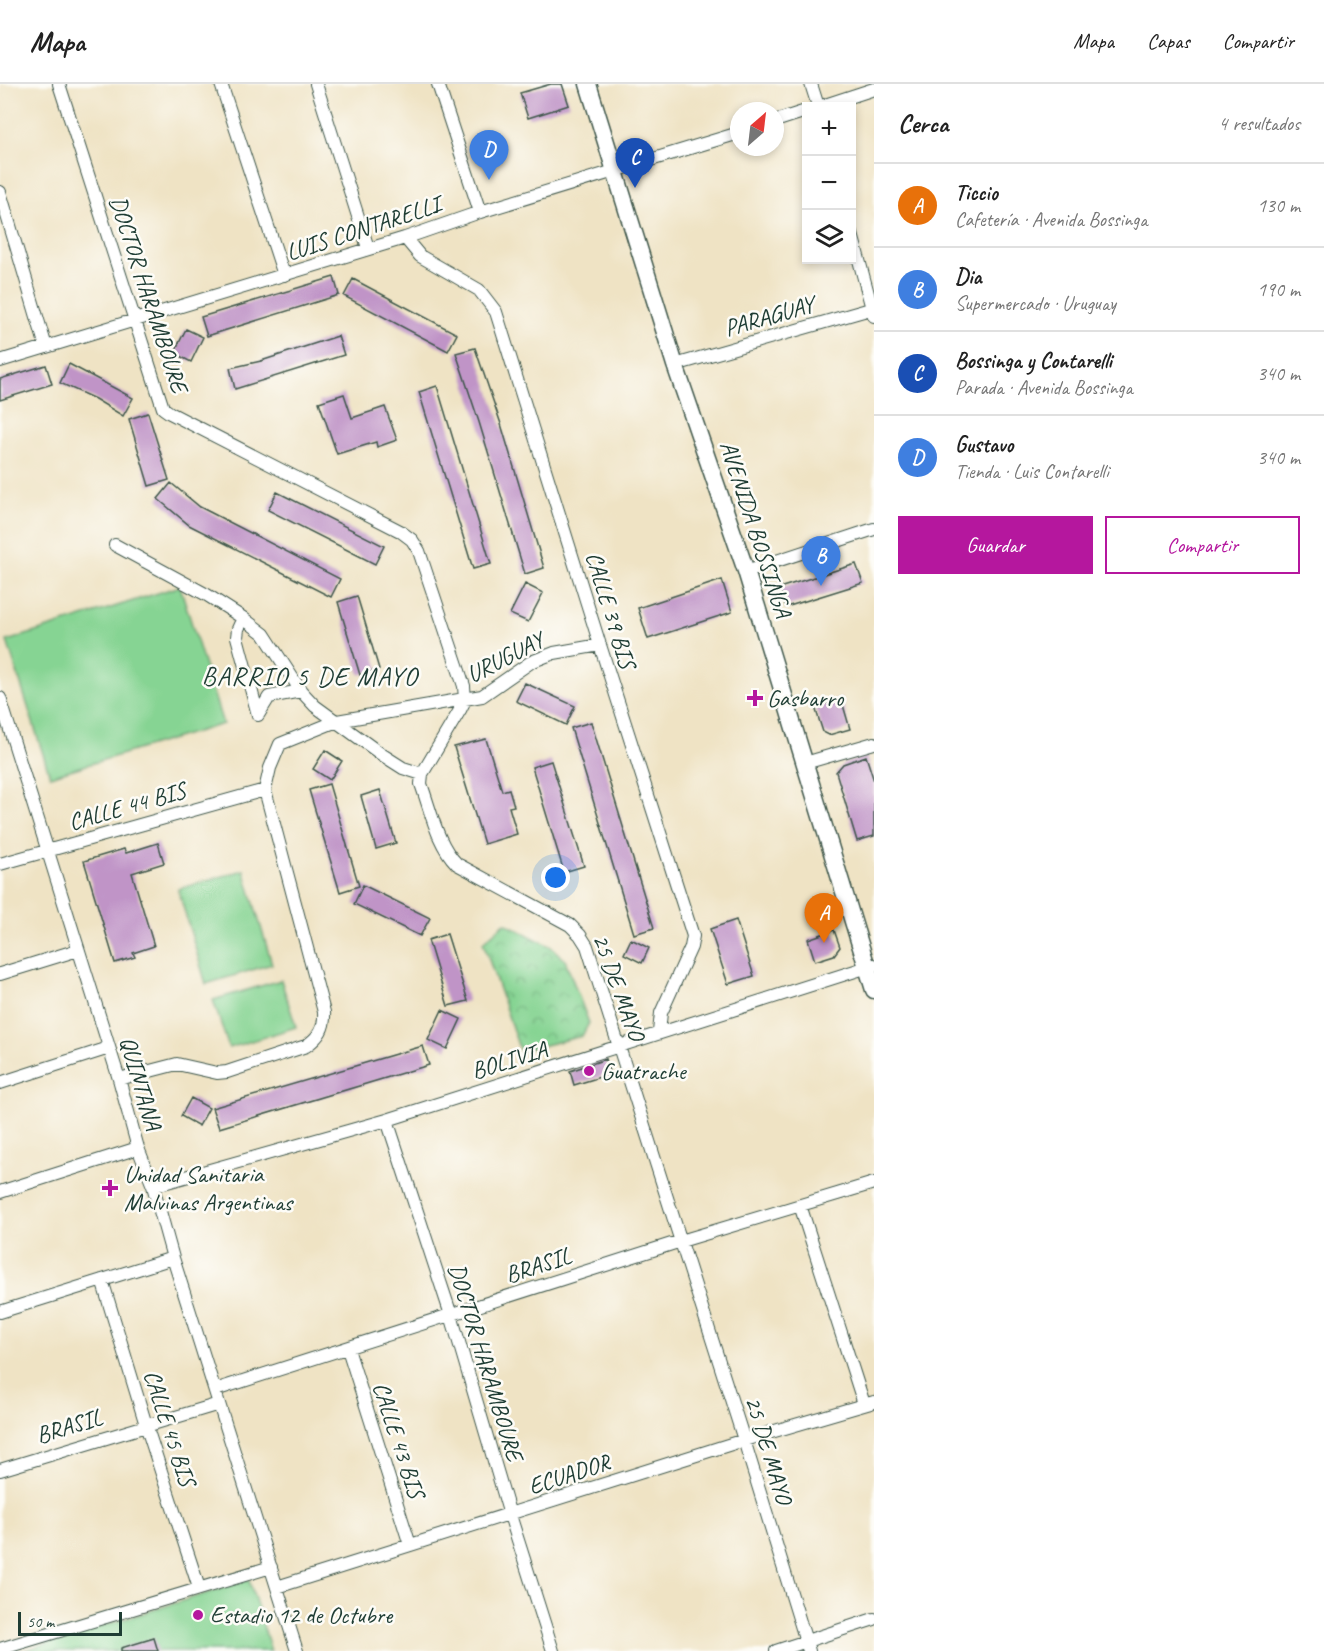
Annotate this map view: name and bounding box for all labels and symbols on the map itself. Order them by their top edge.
north arrow [730,102,784,156]
pin: D [470,130,508,180]
pin: C [616,138,654,188]
street label: LUIS CONTARELLI [282,188,448,267]
street label: DOCTOR HARAMBOURE [103,192,196,399]
street label: PARAGUAY [721,288,822,343]
street label: AVENIDA BOSSINGA [713,437,799,622]
pin: B [802,536,840,586]
street label: CALLE 39 BIS [579,548,644,675]
street label: URUGUAY [461,624,551,689]
district label: BARRIO 5 DE MAYO [202,660,420,693]
place label: Gasbarro [767,683,845,713]
marker: Gasbarro [748,691,762,705]
street label: CALLE 44 BIS [65,774,192,837]
your location [541,863,570,892]
pin: A [804,894,844,943]
street label: 25 DE MAYO [586,930,653,1047]
street label: QUINTANA [113,1033,169,1134]
street label: BOLIVIA [467,1034,551,1086]
place label: Guatrache [601,1056,688,1086]
marker: Guatrache [582,1064,596,1078]
place label: Unidad Sanitaria Malvinas Argentinas [124,1159,295,1217]
marker: Unidad Sanitaria Malvinas Argentinas [101,1179,119,1197]
street label: BRASIL [501,1240,575,1290]
street label: DOCTOR HARAMBOURE [442,1260,531,1467]
street label: CALLE 45 BIS [137,1366,204,1493]
street label: CALLE 43 BIS [366,1378,433,1505]
street label: 25 DE MAYO [738,1392,801,1511]
street label: BRASIL [32,1402,106,1450]
street label: ECUADOR [524,1446,616,1501]
place label: Estadio 12 de Octubre [210,1600,394,1630]
marker: Estadio 12 de Octubre [191,1608,205,1622]
scale bar [18,1609,122,1636]

